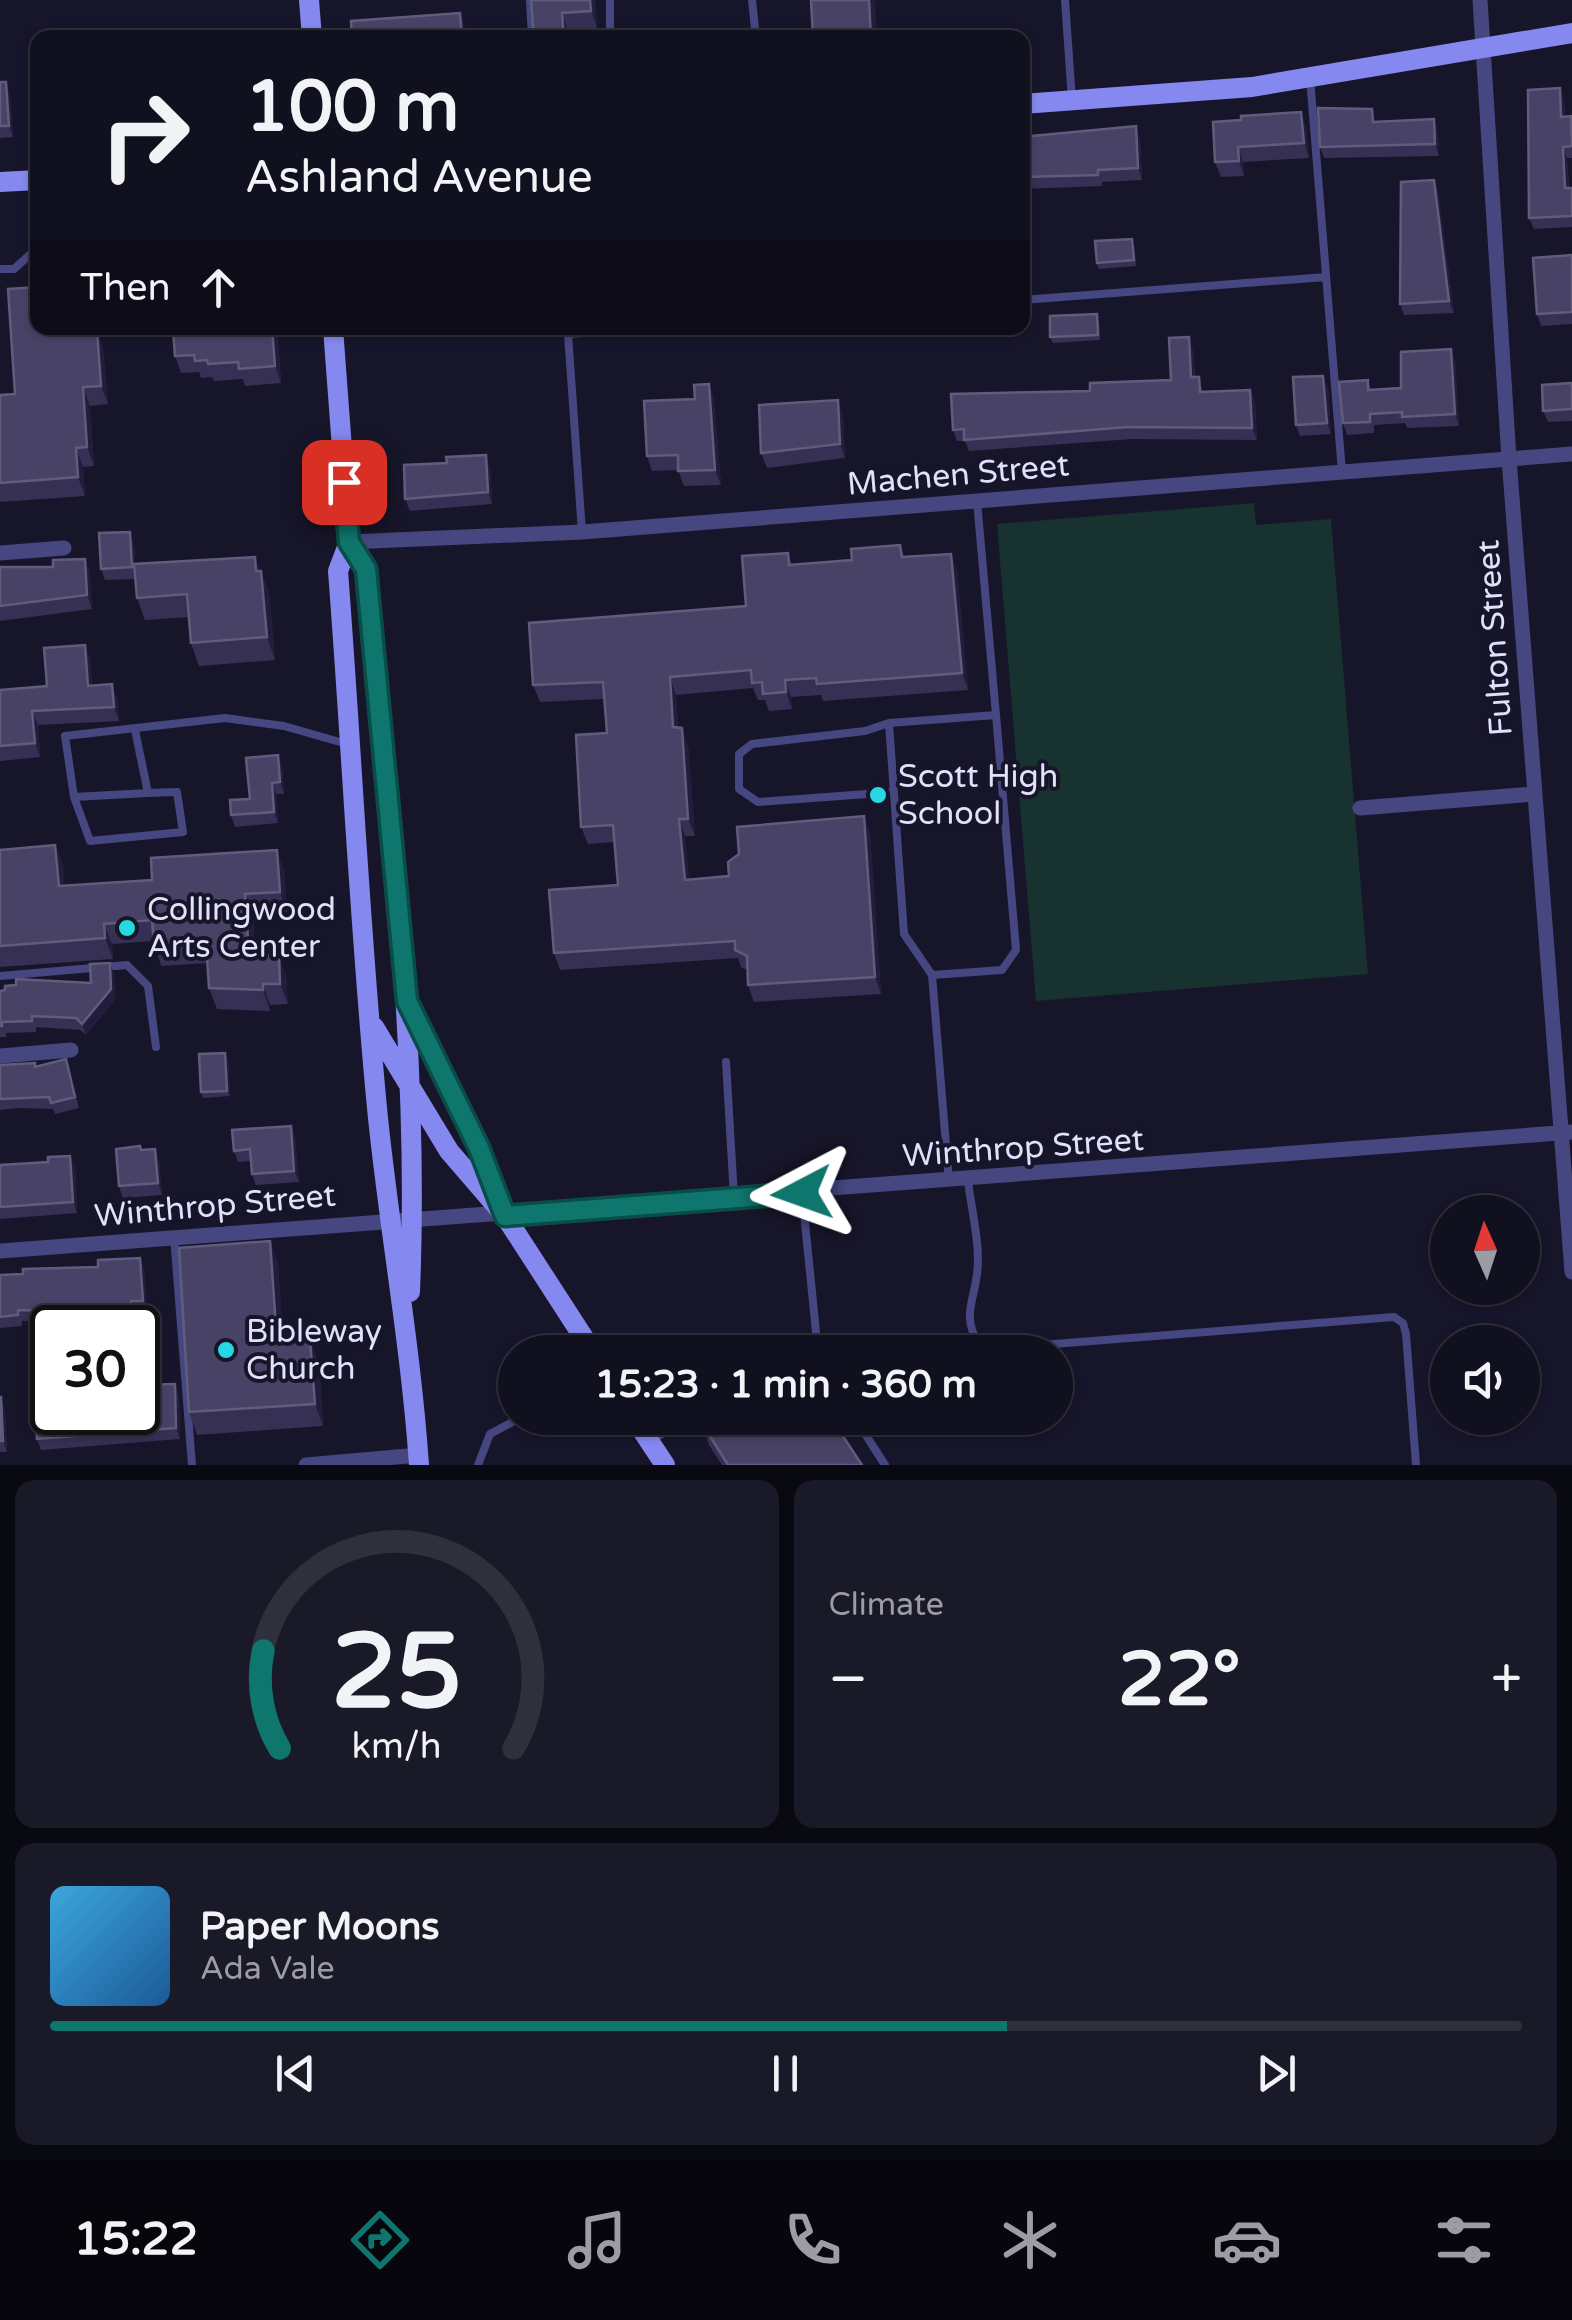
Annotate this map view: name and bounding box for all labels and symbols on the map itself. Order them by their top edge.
pin [302,440,387,525]
street label: Machen Street [845,446,1071,504]
street label: Fulton Street [1469,539,1521,737]
place label: Scott High School [898,758,1058,833]
marker: Scott High School [867,784,889,806]
place label: Collingwood Arts Center [147,891,336,966]
marker: Collingwood Arts Center [116,917,138,939]
street label: Winthrop Street [901,1121,1145,1175]
position arrow [750,1141,854,1245]
street label: Winthrop Street [93,1177,337,1235]
north arrow [1430,1195,1540,1305]
speed limit sign: 30 [30,1305,160,1435]
place label: Bibleway Church [246,1313,382,1388]
marker: Bibleway Church [215,1339,237,1361]

